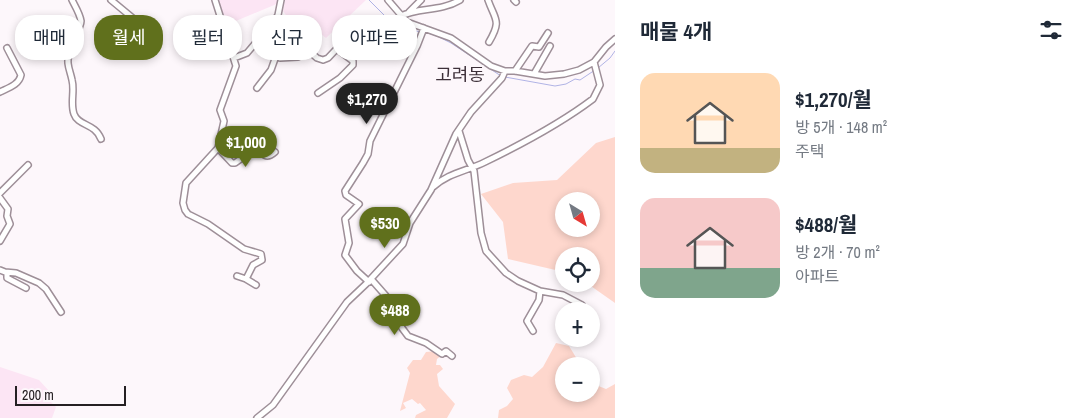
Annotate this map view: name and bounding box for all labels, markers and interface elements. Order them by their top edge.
chip: 매매 [15,15,84,60]
chip: 월세 [94,15,163,60]
chip: 필터 [173,15,242,60]
chip: 신규 [252,15,322,60]
chip: 아파트 [332,15,417,60]
icon: filters [1037,16,1065,44]
text: 매물 4개 [640,17,712,46]
district label: 고려동 [435,62,485,87]
pin: $1,270 [326,82,408,125]
text: $1,270/월 [795,85,872,114]
text: $1,270 [347,88,387,110]
icon: home [680,93,740,153]
text: 방 5개 · 148 m² [795,116,887,138]
pin: $1,000 [205,126,287,168]
text: $1,000 [226,131,266,153]
text: 주택 [795,140,824,162]
north arrow [555,192,600,238]
map controls [555,192,600,402]
pin: $530 [355,206,415,249]
text: $488/월 [795,210,857,239]
text: $530 [370,212,400,234]
icon: home [680,218,740,278]
text: 방 2개 · 70 m² [795,241,880,263]
button: locate [555,247,600,292]
text: 아파트 [795,265,839,287]
pin: $488 [365,294,425,336]
text: $488 [380,299,410,321]
button: + [555,302,600,347]
button: − [555,357,600,402]
scale bar [15,383,126,406]
text: 200 m [22,386,54,404]

